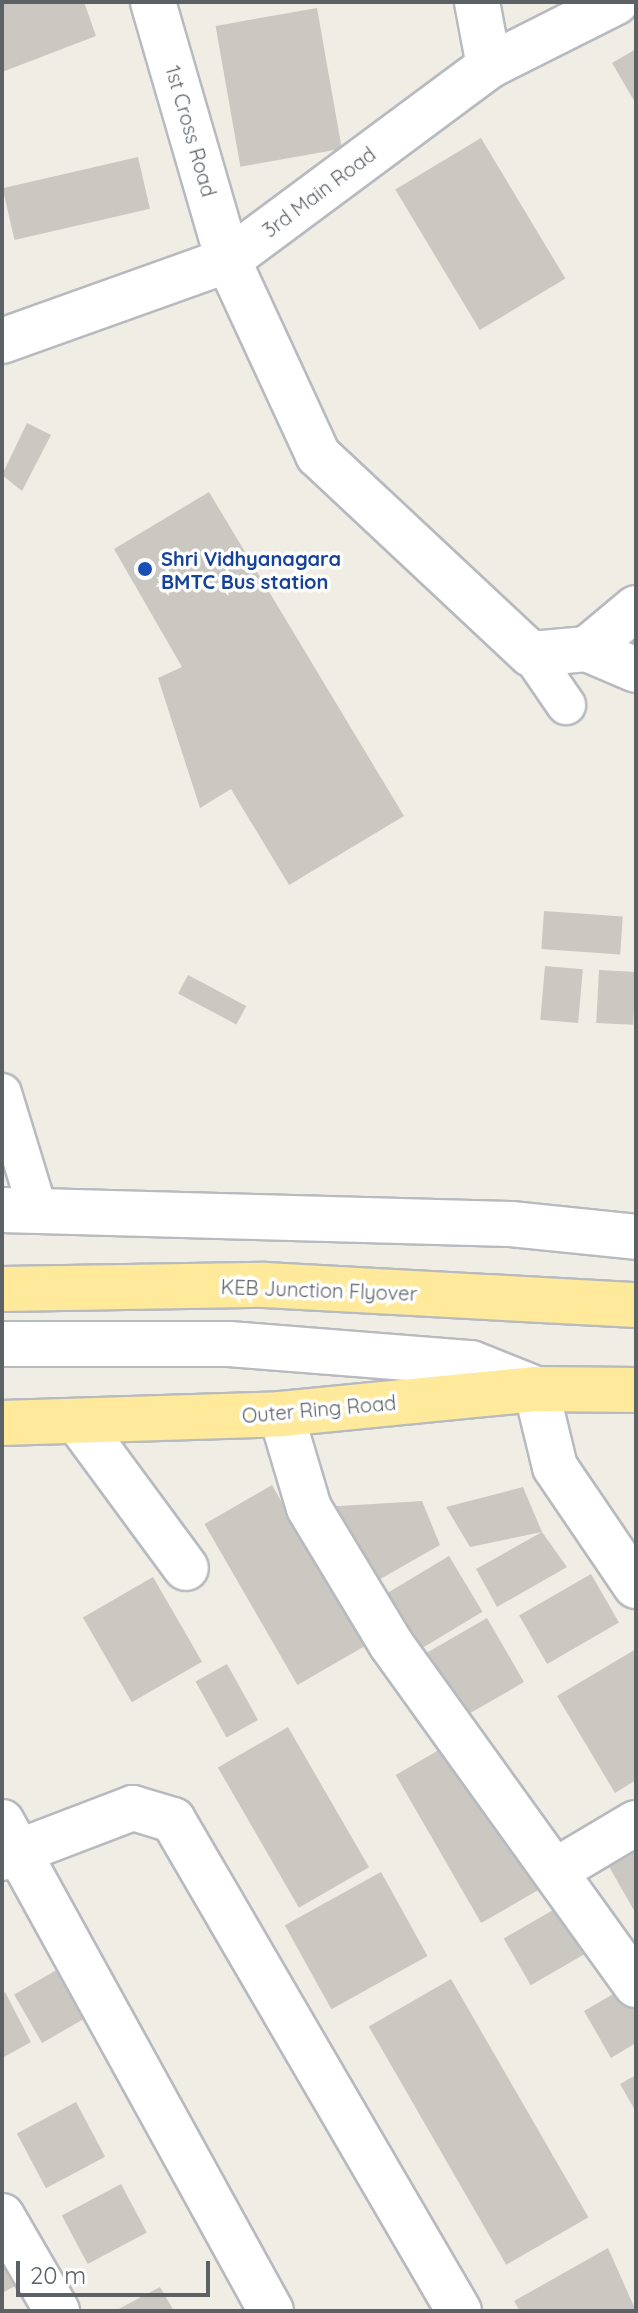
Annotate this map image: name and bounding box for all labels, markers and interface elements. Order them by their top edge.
street label: 1st Cross Road [161,63,221,199]
street label: 3rd Main Road [258,142,380,242]
place label: Shri Vidhyanagara BMTC Bus station [161,546,341,593]
marker: Shri Vidhyanagara BMTC Bus station [136,560,154,578]
street label: KEB Junction Flyover [220,1275,418,1305]
street label: Outer Ring Road [241,1390,397,1428]
scale bar [20,2245,214,2295]
text: 20 m [30,2260,86,2290]

